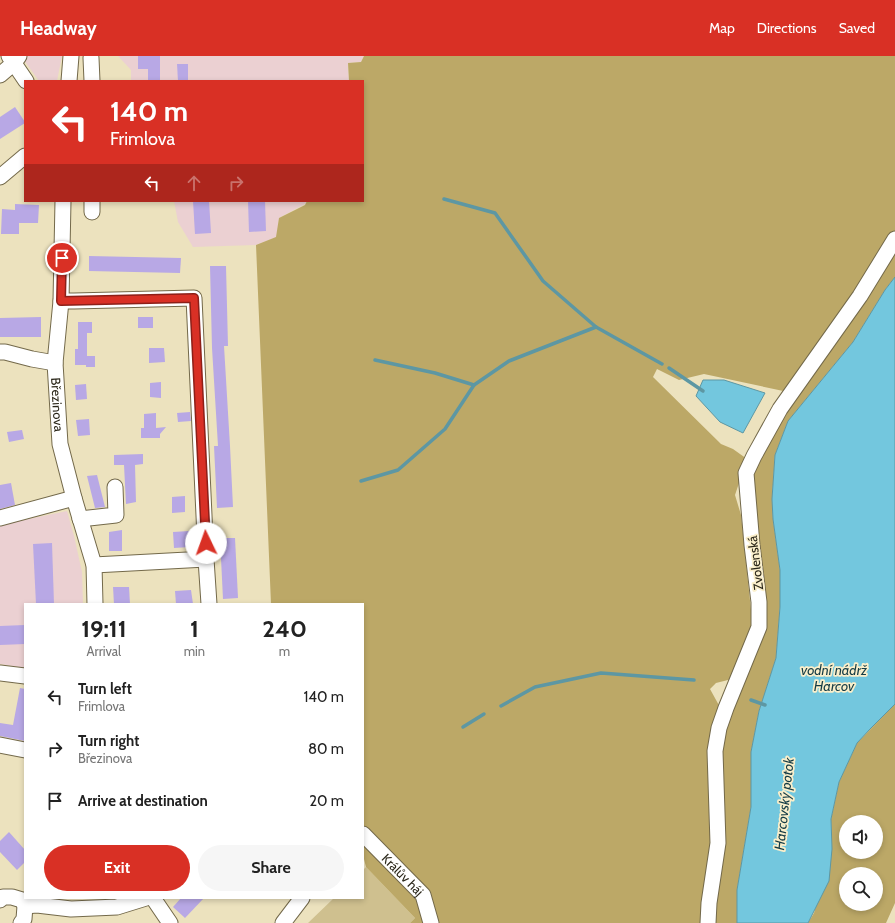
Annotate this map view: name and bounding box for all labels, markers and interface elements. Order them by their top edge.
text: Headway [20,17,97,40]
text: Map [709,19,735,37]
text: Directions [757,19,817,37]
text: Saved [839,19,875,37]
text: 140 m [110,94,188,128]
icon: left [44,96,96,148]
text: Frimlova [110,128,175,150]
icon: left [141,172,163,194]
icon: ahead [183,172,205,194]
icon: right [225,172,247,194]
pin [45,241,79,275]
icon: arrive [51,247,73,269]
street label: Březinova [48,377,67,433]
position arrow [185,522,227,564]
street label: Zvolenská [744,534,766,591]
text: 19:11 [81,614,127,643]
text: 1 [190,614,199,643]
text: 240 [262,614,307,643]
text: Arrival [87,643,121,659]
text: min [184,643,205,659]
text: m [279,643,290,659]
water label: vodní nádrž Harcov [801,661,868,695]
text: Turn left [78,680,132,698]
icon: left [44,686,66,708]
text: 140 m [303,688,344,706]
text: Frimlova [78,698,125,714]
text: Turn right [78,732,139,750]
icon: right [44,738,66,760]
text: 80 m [308,740,344,758]
text: Březinova [78,750,132,766]
water label: Harcovský potok [770,756,798,851]
icon: arrive [44,790,66,812]
text: Arrive at destination [78,792,208,810]
text: 20 m [309,792,344,810]
map controls [839,815,883,911]
button: sound [839,815,883,859]
button: Exit [44,845,190,891]
button: Share [198,845,344,891]
street label: Králův háj [379,850,427,900]
button: search [839,867,883,911]

